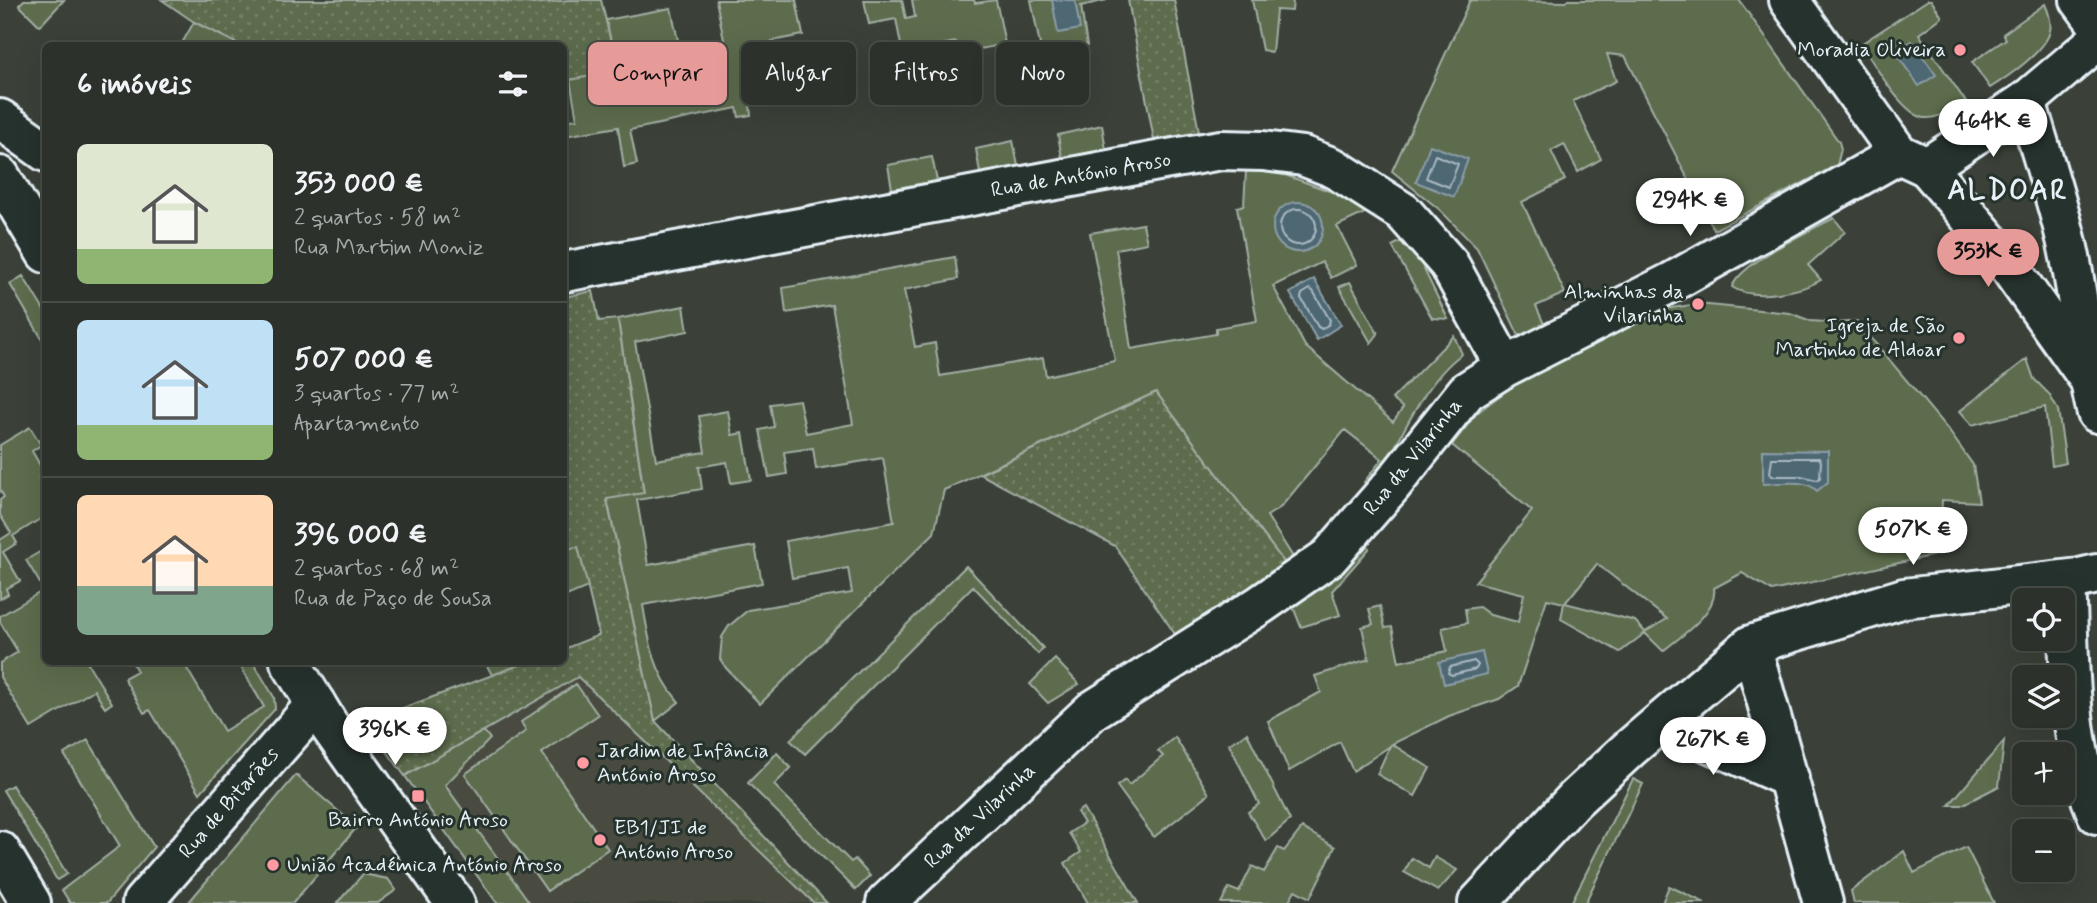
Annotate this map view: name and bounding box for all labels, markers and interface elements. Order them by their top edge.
place label: Moradia Oliveira [1797,36,1946,64]
chip: Comprar [588,42,727,105]
chip: Alugar [741,42,856,105]
chip: Filtros [870,42,982,105]
chip: Novo [996,42,1089,105]
marker: Moradia Oliveira [1952,42,1968,58]
text: 6 imóveis [77,65,192,104]
icon: filters [494,65,532,103]
pin: 464K € [1936,100,2050,159]
text: 464K € [1954,107,2032,137]
street label: Rua de António Aroso [989,145,1173,205]
text: 353 000 € [294,164,424,203]
icon: home [133,172,217,256]
district label: ALDOAR [1947,173,2069,210]
pin: 294K € [1633,178,1747,238]
text: 294K € [1652,186,1728,216]
text: 2 quartos · 58 m² [294,203,461,233]
pin: 353K € [1931,230,2045,289]
text: Rua Martim Moniz [294,233,484,263]
text: 353K € [1953,237,2023,267]
place label: Alminhas da Vilarinha [1564,278,1684,330]
marker: Alminhas da Vilarinha [1690,296,1706,312]
place label: Igreja de São Martinho de Aldoar [1775,312,1945,364]
marker: Igreja de São Martinho de Aldoar [1951,330,1967,346]
text: 507 000 € [294,340,434,379]
icon: home [133,348,217,432]
text: 3 quartos · 77 m² [294,379,460,409]
street label: Rua da Vilarinha [1357,393,1469,521]
text: Apartamento [294,409,420,439]
pin: 507K € [1856,508,1970,567]
text: 396 000 € [294,515,427,554]
text: 507K € [1874,515,1952,545]
icon: home [133,523,217,607]
text: 2 quartos · 68 m² [294,554,459,584]
text: Rua de Paço de Sousa [294,584,492,614]
map controls [2012,588,2075,882]
button: locate [2012,588,2075,651]
button: layers [2012,665,2075,728]
pin: 396K € [338,708,452,767]
text: 396K € [359,715,431,745]
pin: 267K € [1656,718,1770,777]
text: 267K € [1676,725,1750,755]
place label: Jardim de Infância António Aroso [597,737,769,789]
street label: Rua de Bitarães [173,741,285,865]
button: + [2012,742,2075,805]
marker: Jardim de Infância António Aroso [575,755,591,771]
street label: Rua da Vilarinha [918,757,1042,875]
marker: Bairro António Aroso [410,788,426,804]
place label: Bairro António Aroso [328,806,508,834]
place label: EB1/JI de António Aroso [614,814,733,866]
button: − [2012,819,2075,882]
marker: EB1/JI de António Aroso [592,832,608,848]
place label: União Académica António Aroso [287,851,562,879]
marker: União Académica António Aroso [265,857,281,873]

